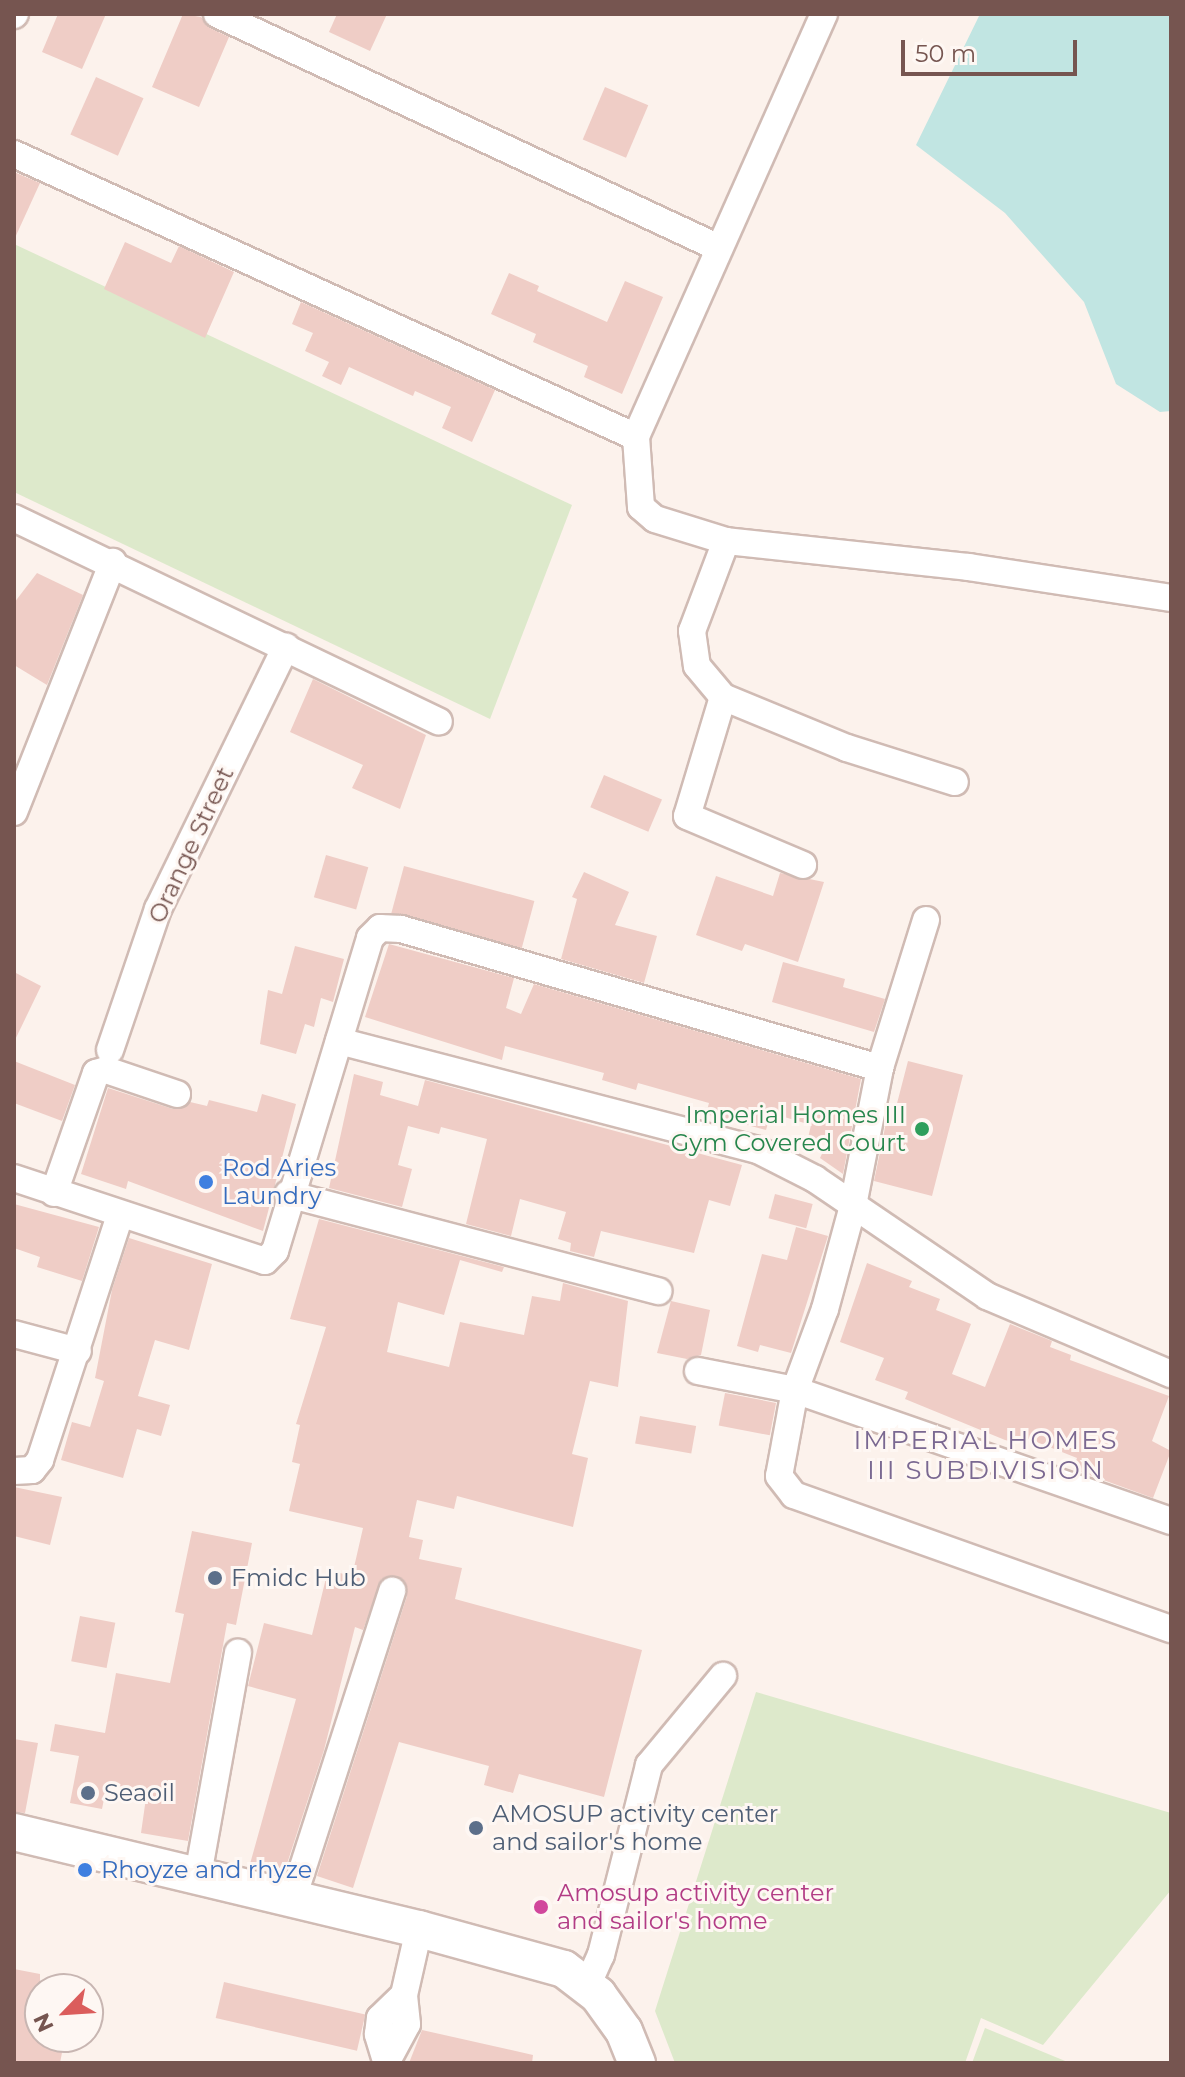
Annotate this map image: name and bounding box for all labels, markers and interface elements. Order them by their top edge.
scale bar [905,24,1081,74]
text: 50 m [915,39,976,68]
street label: Orange Street [142,762,240,928]
place label: Imperial Homes III Gym Covered Court [671,1101,906,1157]
marker: Imperial Homes III Gym Covered Court [913,1120,931,1138]
place label: Rod Aries Laundry [222,1154,336,1210]
marker: Rod Aries Laundry [197,1173,215,1191]
district label: IMPERIAL HOMES III SUBDIVISION [853,1425,1119,1486]
place label: Fmidc Hub [231,1564,366,1592]
marker: Fmidc Hub [206,1569,224,1587]
place label: Seaoil [104,1779,175,1807]
marker: Seaoil [79,1784,97,1802]
place label: AMOSUP activity center and sailor's home [492,1800,778,1856]
marker: AMOSUP activity center and sailor's home [467,1819,485,1837]
place label: Rhoyze and rhyze [101,1856,312,1884]
marker: Rhoyze and rhyze [76,1861,94,1879]
place label: Amosup activity center and sailor's home [557,1879,834,1935]
marker: Amosup activity center and sailor's home [532,1898,550,1916]
north arrow [24,1973,104,2053]
text: N [28,2009,60,2036]

